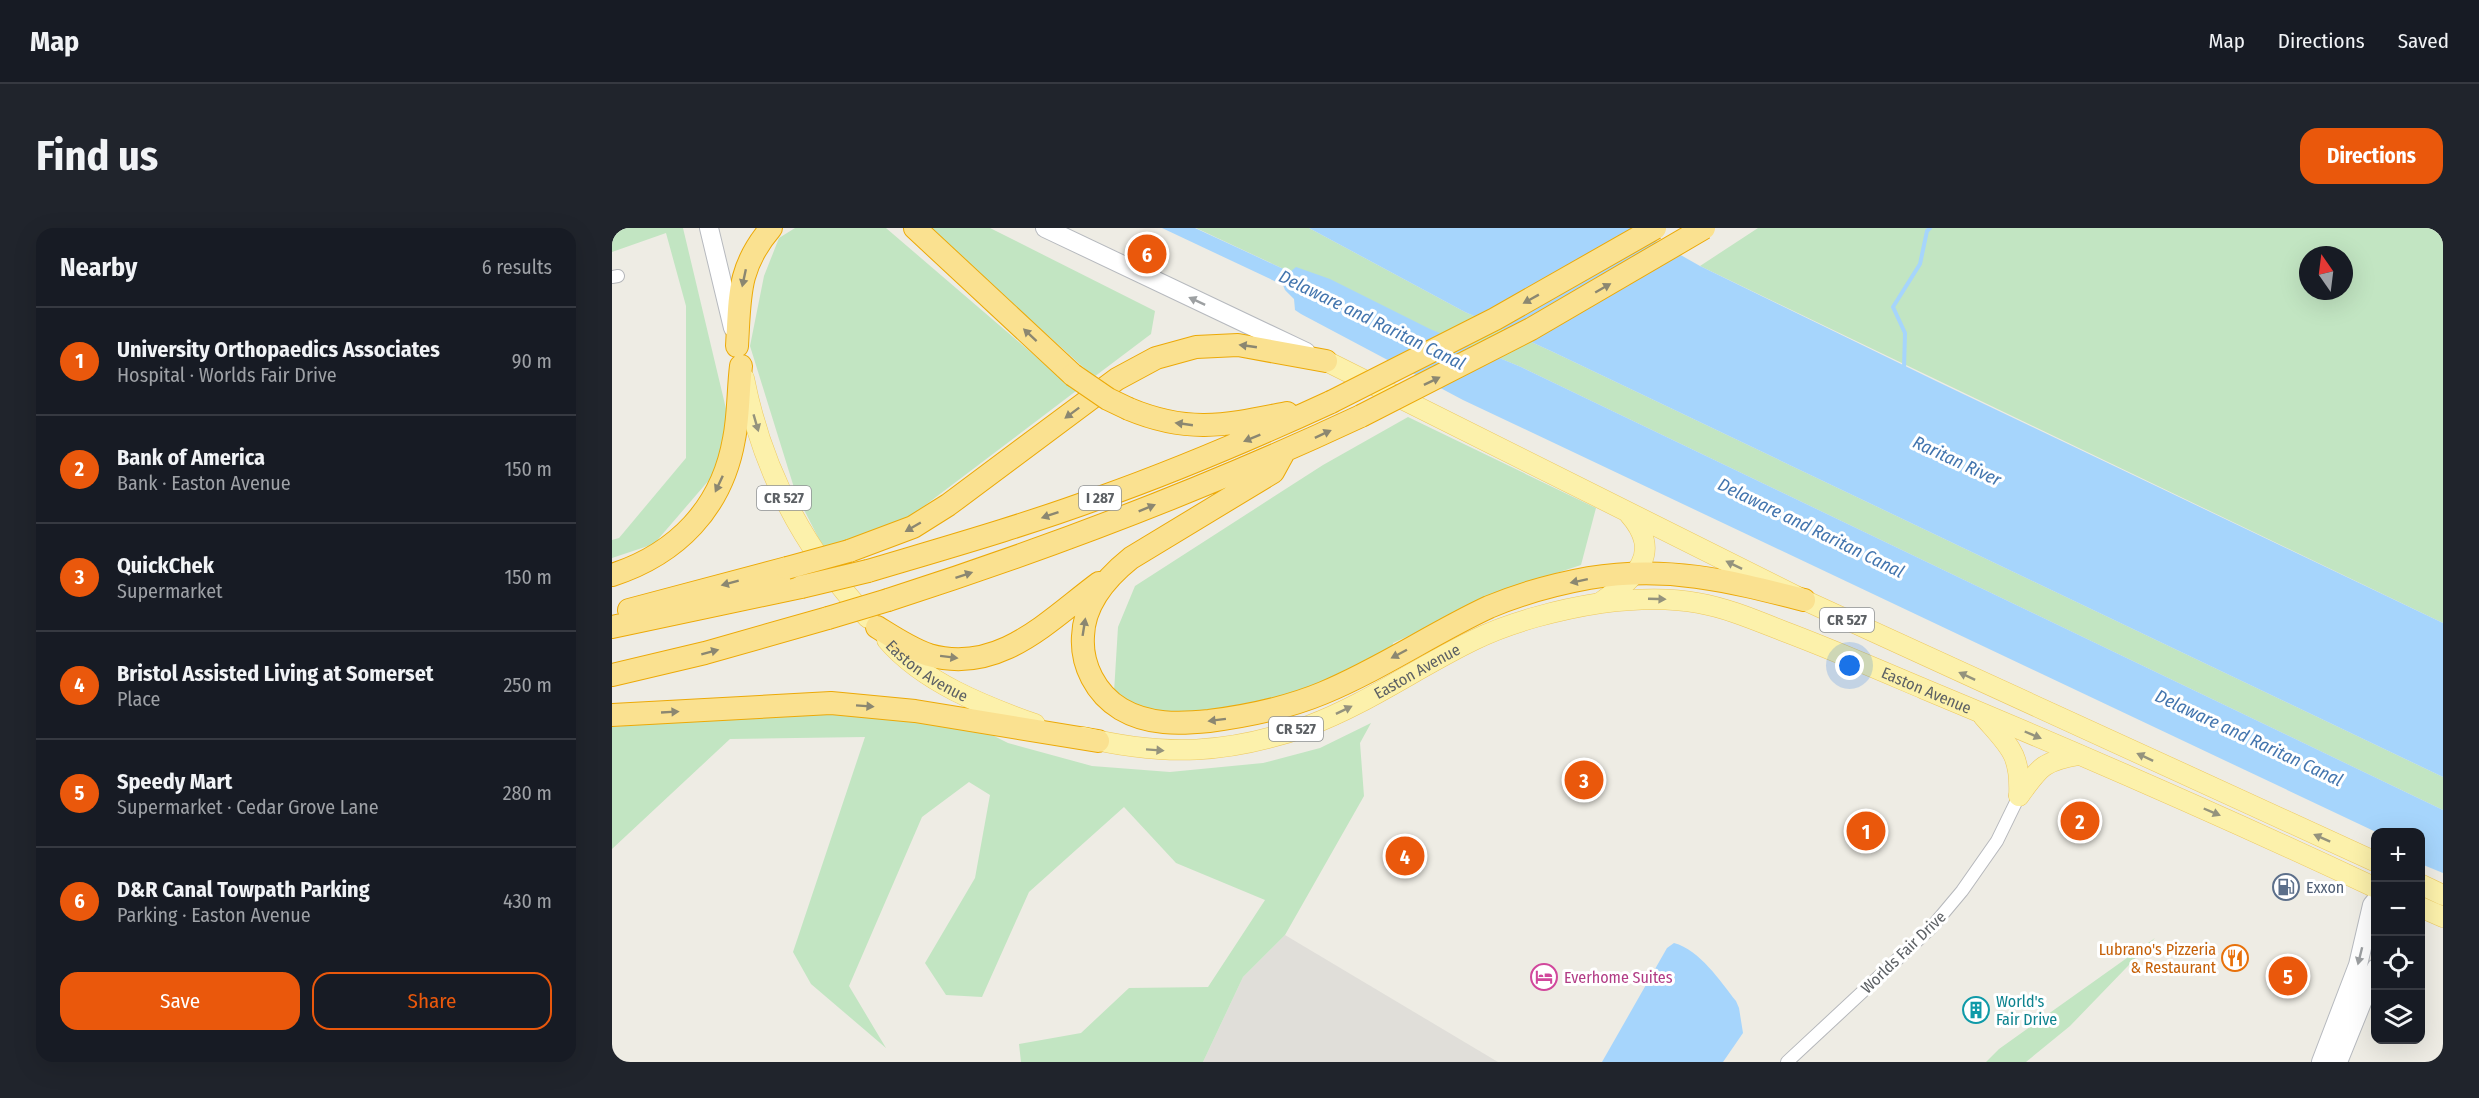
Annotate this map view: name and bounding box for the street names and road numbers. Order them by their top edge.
road number: CR 527 [757,486,811,510]
road number: I 287 [1079,486,1121,510]
road number: CR 527 [1820,608,1874,632]
street label: Easton Avenue [882,636,971,706]
street label: Easton Avenue [1371,640,1463,703]
street label: Easton Avenue [1879,663,1974,718]
road number: CR 527 [1269,717,1323,741]
street label: Worlds Fair Drive [1857,907,1950,997]

